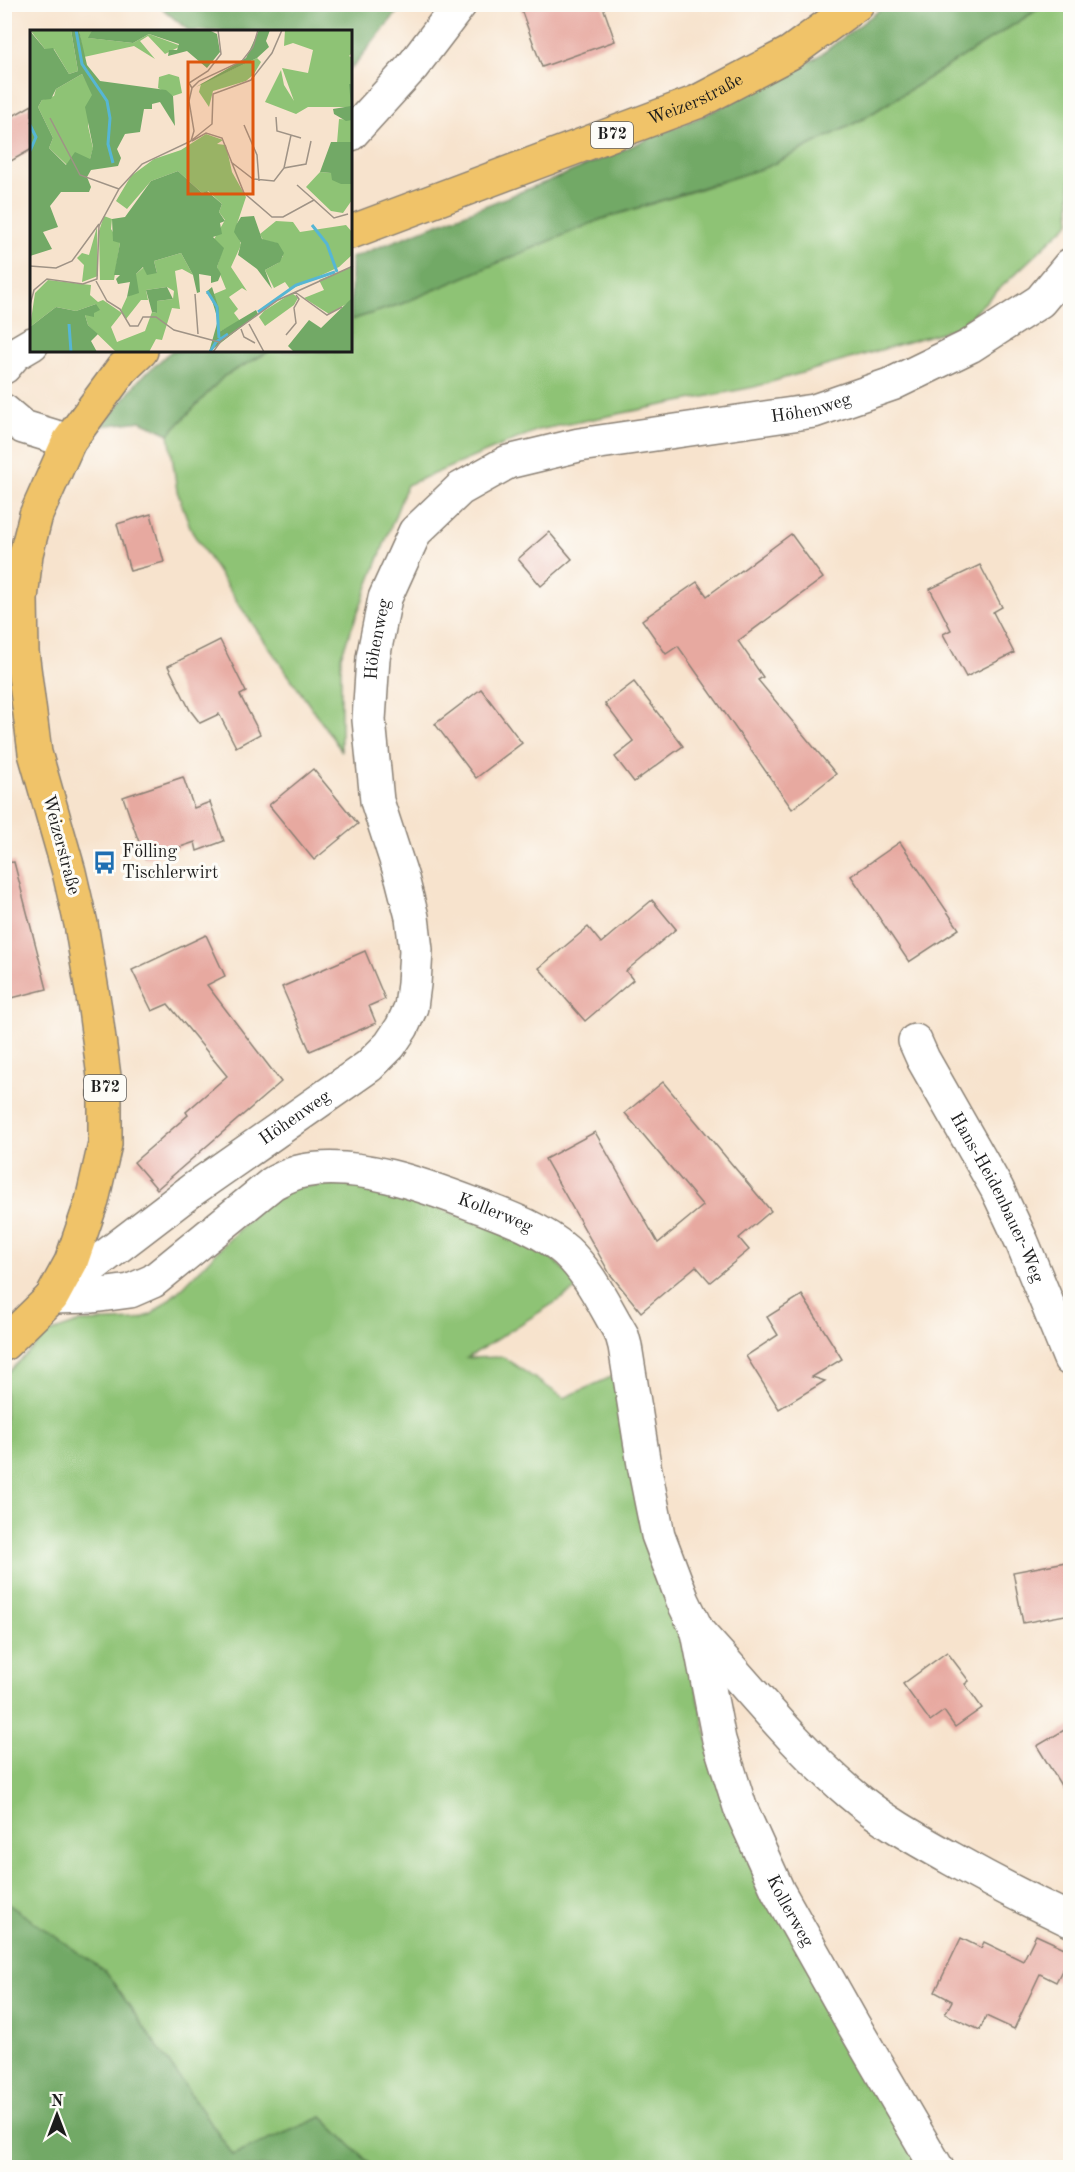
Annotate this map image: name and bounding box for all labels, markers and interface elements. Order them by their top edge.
inset map [30,30,352,352]
street label: Weizerstraße [645,70,746,129]
road number: B72 [591,122,633,148]
street label: Höhenweg [770,390,854,426]
street label: Höhenweg [363,597,394,680]
street label: Weizerstraße [39,793,83,897]
place label: Fölling Tischlerwirt [122,843,218,882]
bus stop icon: Fölling Tischlerwirt [91,849,117,875]
road number: B72 [84,1075,126,1101]
street label: Höhenweg [256,1087,334,1149]
street label: Hans-Heidenbauer-Weg [947,1110,1047,1285]
street label: Kollerweg [455,1190,536,1236]
street label: Kollerweg [763,1872,817,1950]
north arrow [27,2085,87,2145]
text: N [51,2094,64,2110]

